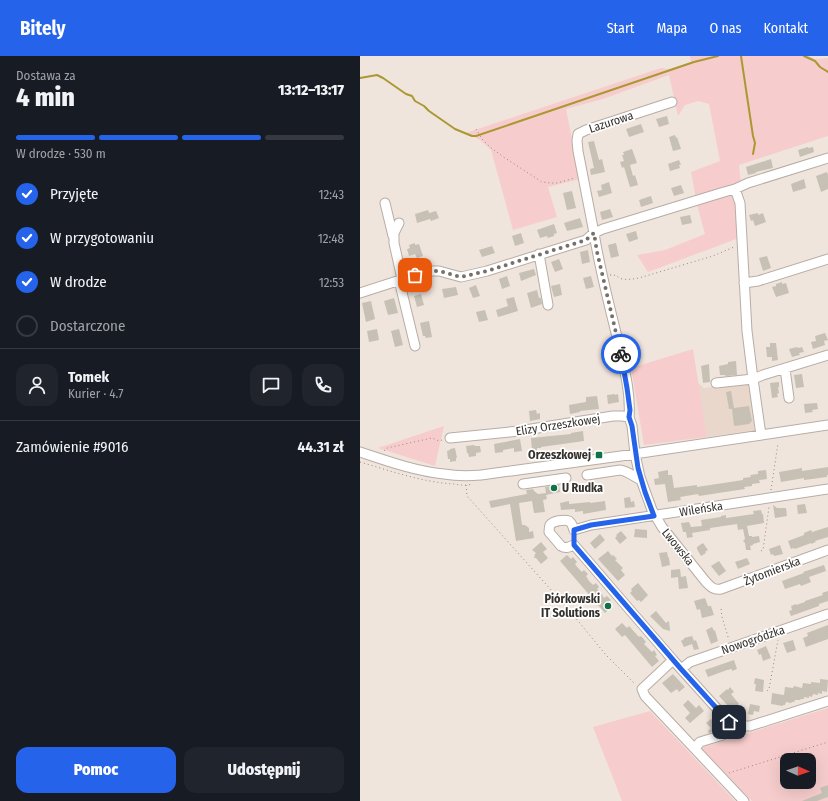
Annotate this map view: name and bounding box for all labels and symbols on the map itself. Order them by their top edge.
street label: Lazurowa [587,108,635,136]
pin [398,258,432,292]
courier [601,334,641,374]
street label: Elizy Orzeszkowej [515,411,601,439]
place label: Orzeszkowej [528,448,591,462]
marker: Orzeszkowej [594,450,604,460]
place label: U Rudka [562,481,603,495]
marker: U Rudka [549,483,559,493]
street label: Wileńska [678,499,724,519]
street label: Lwowska [659,526,697,568]
street label: Żytomierska [741,553,802,588]
place label: Piórkowski IT Solutions [541,592,601,620]
marker: Piórkowski IT Solutions [603,601,613,611]
street label: Nowogródzka [719,623,787,657]
pin [712,705,746,739]
north arrow [780,753,816,789]

